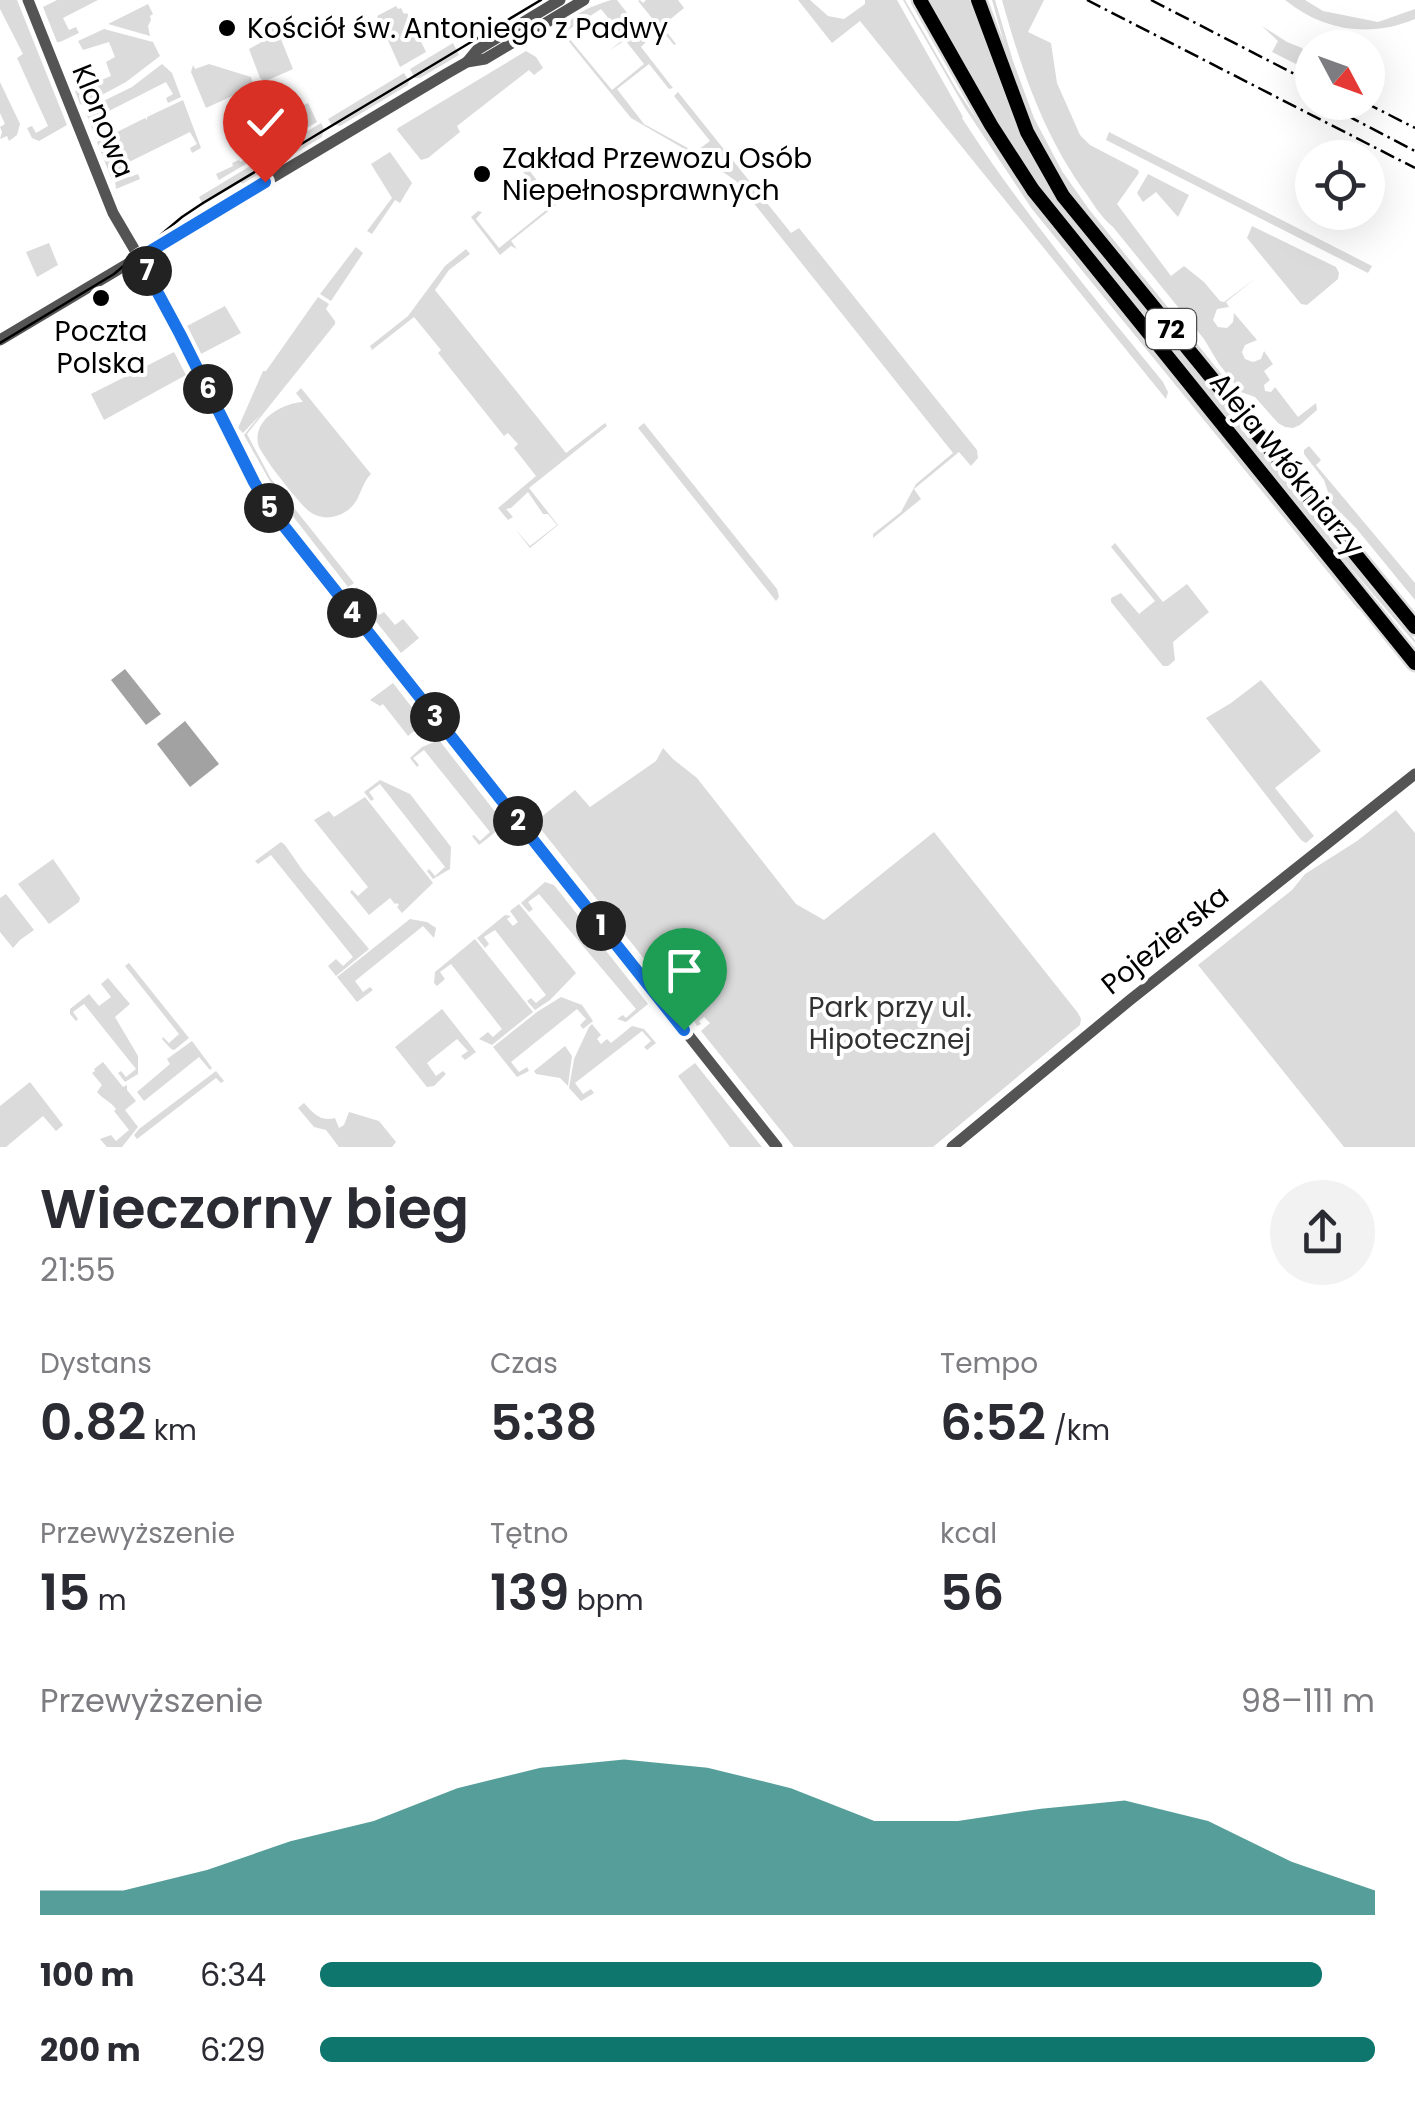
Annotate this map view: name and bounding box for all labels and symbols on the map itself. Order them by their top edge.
place label: Kościół św. Antoniego z Padwy [247,9,668,48]
marker: Kościół św. Antoniego z Padwy [216,17,238,39]
north arrow [1295,30,1385,120]
street label: Klonowa [63,58,143,184]
pin [223,80,308,183]
place label: Zakład Przewozu Osób Niepełnosprawnych [502,139,812,210]
marker: Zakład Przewozu Osób Niepełnosprawnych [471,163,493,185]
pin: 7 [122,246,172,296]
marker: Poczta Polska [90,287,112,309]
road number: 72 [1146,309,1196,349]
place label: Poczta Polska [55,312,148,383]
pin: 6 [183,364,233,414]
street label: Aleja Włókniarzy [1201,364,1373,564]
pin: 5 [244,483,294,533]
pin: 4 [327,588,377,638]
pin: 3 [410,692,460,742]
pin: 2 [493,796,543,846]
street label: Pojezierska [1093,876,1237,1004]
pin: 1 [576,901,626,951]
pin [642,928,727,1031]
park label: Park przy ul. Hipotecznej [808,988,972,1059]

